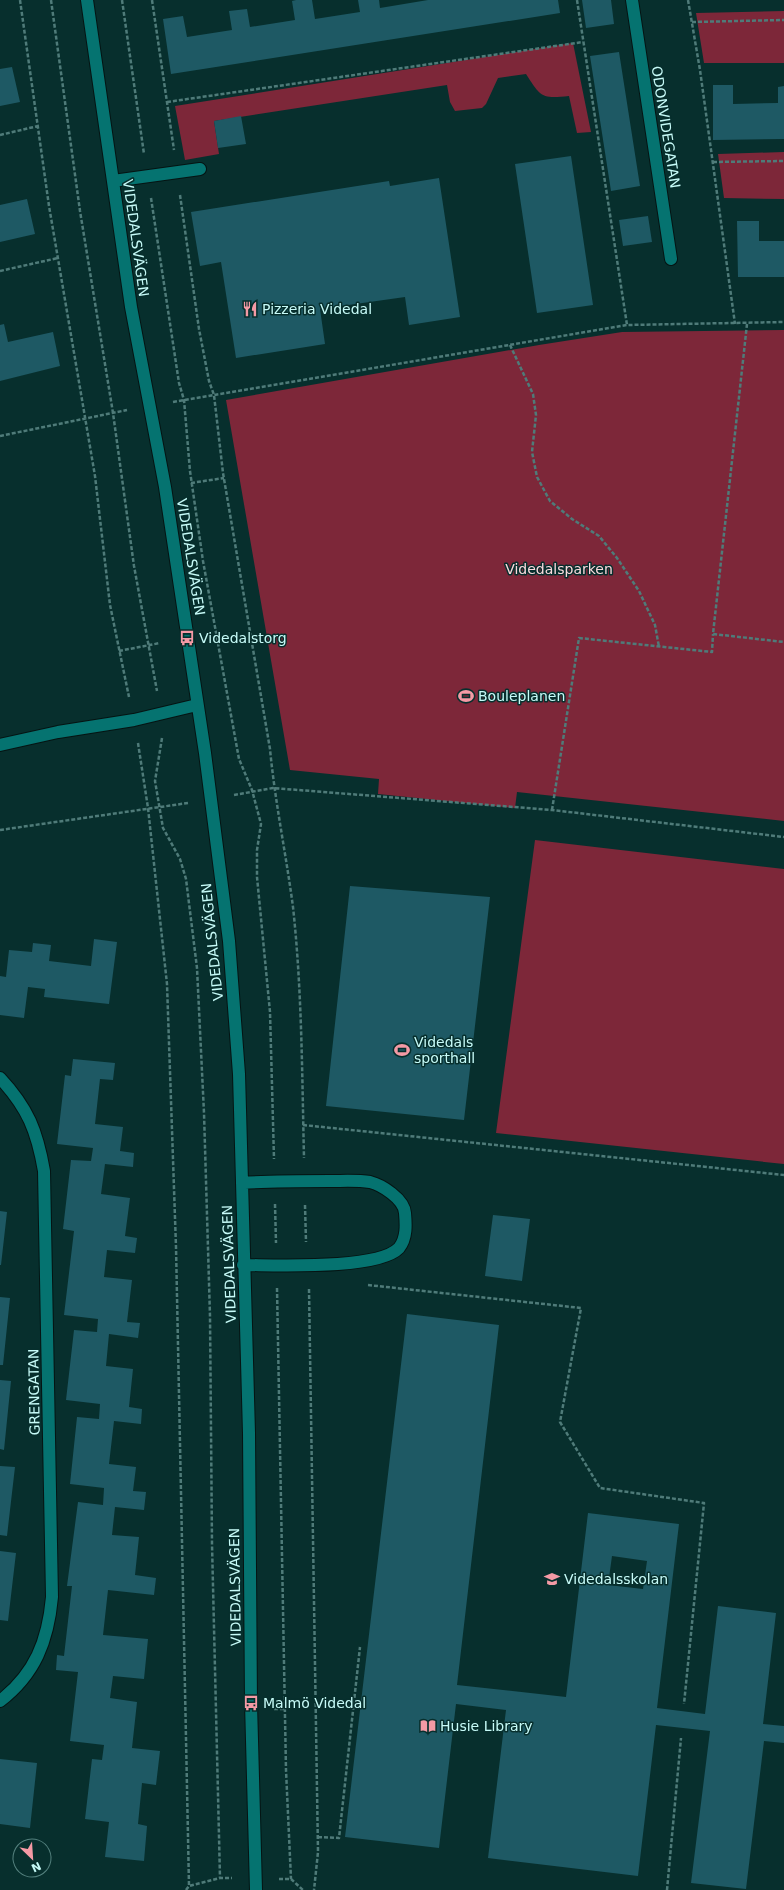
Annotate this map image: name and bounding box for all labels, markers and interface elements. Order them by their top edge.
street label: ODONVIDEGATAN [648,65,684,189]
street label: VIDEDALSVÄGEN [120,178,153,298]
restaurant icon: Pizzeria Videdal [241,300,259,318]
place label: Pizzeria Videdal [262,301,372,317]
street label: VIDEDALSVÄGEN [174,497,209,617]
park label: Videdalsparken [505,561,613,577]
bus stop icon: Videdalstorg [178,629,196,647]
place label: Videdalstorg [199,630,287,646]
sports icon: Bouleplanen [457,687,475,705]
place label: Bouleplanen [478,688,565,704]
street label: VIDEDALSVÄGEN [197,882,226,1002]
place label: Videdals sporthall [414,1034,475,1066]
sports icon: Videdals sporthall [393,1041,411,1059]
street label: VIDEDALSVÄGEN [218,1205,239,1323]
street label: GRENGATAN [25,1348,43,1436]
street label: VIDEDALSVÄGEN [225,1528,244,1646]
school or university icon: Videdalsskolan [543,1570,561,1588]
place label: Videdalsskolan [564,1571,668,1587]
bus stop icon: Malmö Videdal [242,1694,260,1712]
place label: Malmö Videdal [263,1695,366,1711]
library icon: Husie Library [419,1717,437,1735]
place label: Husie Library [440,1718,533,1734]
north arrow [12,1838,52,1878]
text: N [29,1859,43,1874]

